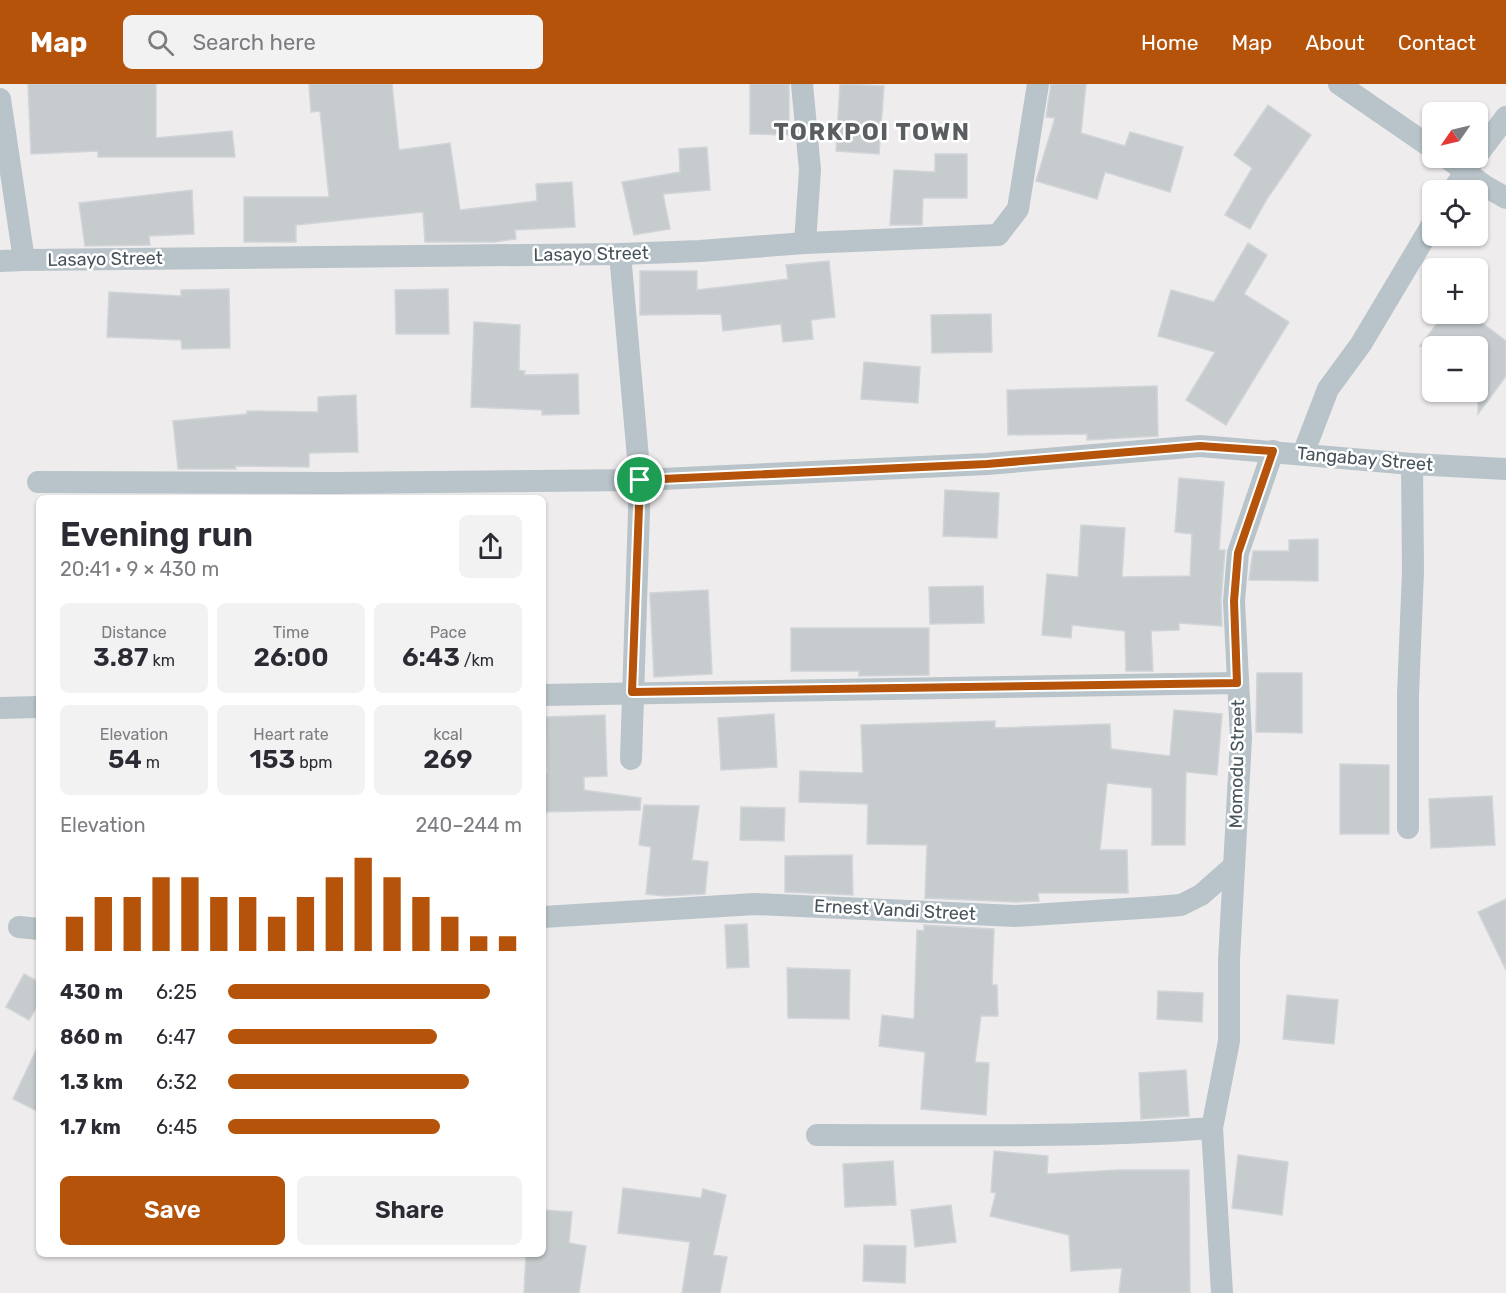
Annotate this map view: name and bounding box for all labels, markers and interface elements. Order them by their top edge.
search box [123,15,543,69]
text: Map [30,26,87,59]
icon: search [144,26,177,59]
text: Search here [192,29,316,56]
text: Home [1141,30,1198,55]
text: Map [1231,30,1272,55]
text: About [1305,30,1365,55]
text: Contact [1398,30,1476,55]
north arrow [1422,102,1488,168]
map controls [1422,102,1488,402]
district label: TORKPOI TOWN [773,118,971,146]
button: locate [1422,180,1488,246]
street label: Lasayo Street [533,242,649,266]
street label: Lasayo Street [47,247,163,271]
button: + [1422,258,1488,324]
button: − [1422,336,1488,402]
street label: Tangabay Street [1296,442,1434,476]
pin [614,454,665,505]
icon: arrive [623,463,656,496]
text: Evening run [60,515,253,554]
button: share [459,515,522,578]
text: 20:41 · 9 × 430 m [60,557,219,581]
text: Distance [101,623,167,642]
text: Time [273,623,309,642]
text: Pace [430,623,466,642]
text: 3.87 [93,642,149,673]
text: 26:00 [253,642,329,673]
text: 6:43 [402,642,460,673]
text: km [149,651,175,670]
text: /km [460,651,494,670]
street label: Momodu Street [1225,699,1249,829]
text: Elevation [100,725,168,744]
text: Heart rate [253,725,329,744]
text: kcal [433,725,463,744]
text: 54 [108,744,142,775]
text: 153 [250,744,295,775]
text: 269 [423,744,473,775]
text: m [142,753,160,772]
text: bpm [295,753,332,772]
text: Elevation [60,813,146,837]
text: 240–244 m [416,813,522,837]
street label: Ernest Vandi Street [814,895,976,925]
text: 430 m [60,980,123,1004]
text: 6:25 [156,980,197,1004]
text: 860 m [60,1025,123,1049]
text: 6:47 [156,1025,196,1049]
text: 1.3 km [60,1070,123,1094]
text: 6:32 [156,1070,197,1094]
text: 1.7 km [60,1115,121,1139]
text: 6:45 [156,1115,197,1139]
button: Save [60,1176,285,1245]
button: Share [297,1176,522,1245]

